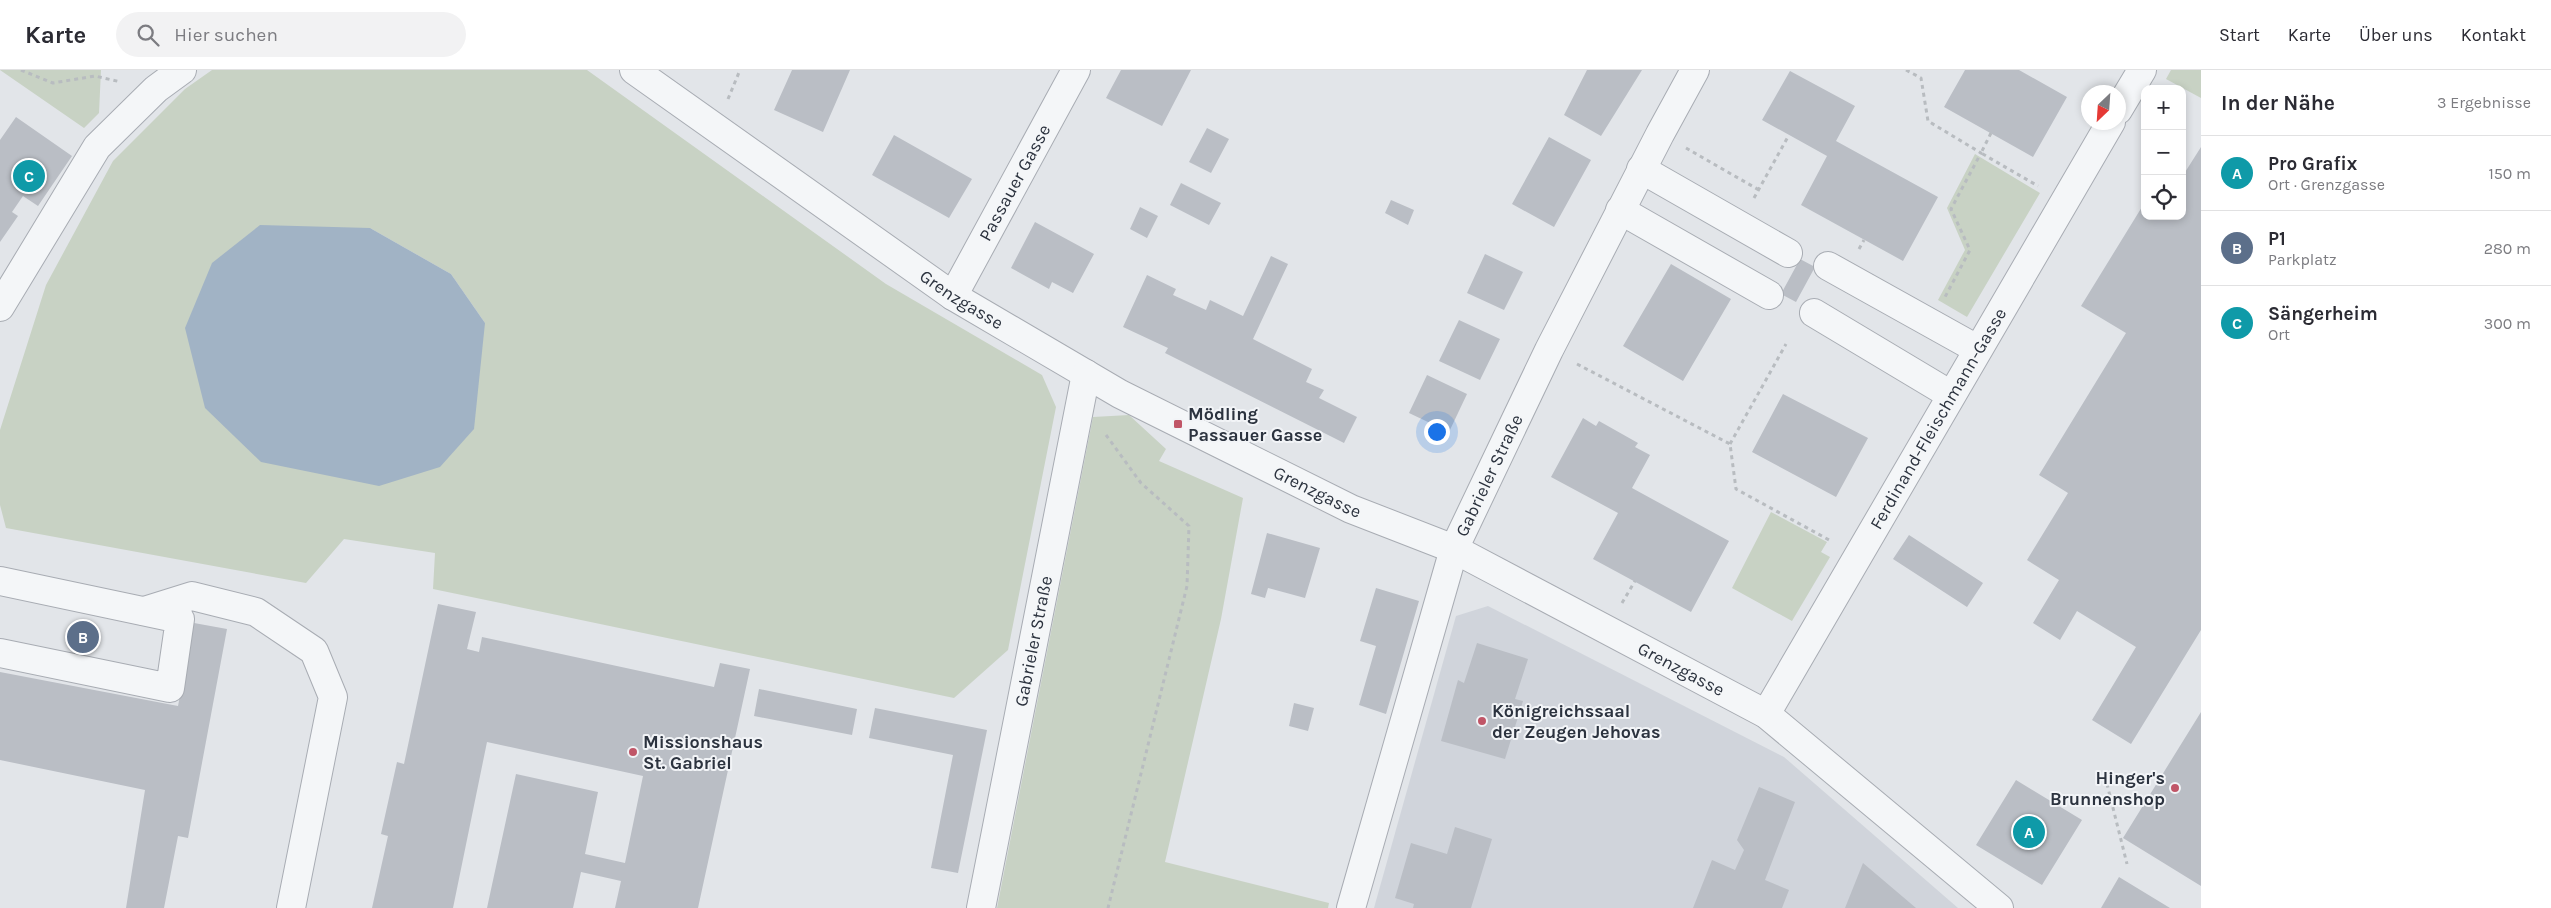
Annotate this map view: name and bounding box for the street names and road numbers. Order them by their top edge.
street label: Passauer Gasse [974,121,1055,245]
street label: Grenzgasse [915,265,1007,334]
street label: Ferdinand-Fleischmann-Gasse [1865,304,2011,533]
street label: Gabrieler Straße [1451,411,1528,540]
street label: Grenzgasse [1270,461,1364,523]
street label: Gabrieler Straße [1010,574,1057,708]
street label: Grenzgasse [1634,637,1728,701]

